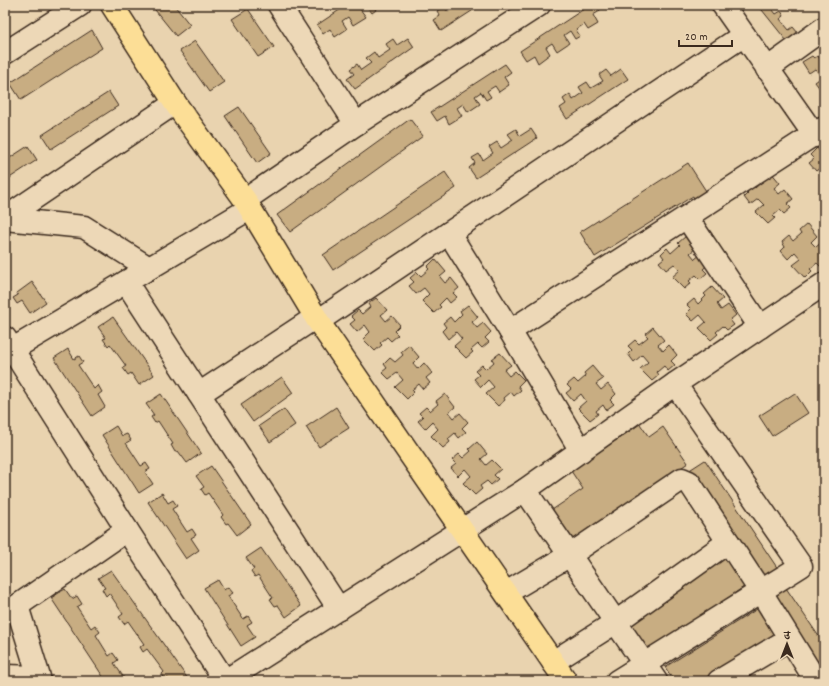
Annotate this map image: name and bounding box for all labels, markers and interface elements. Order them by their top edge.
scale bar [679,22,732,48]
text: 20 m [685,29,708,46]
north arrow [767,624,807,664]
text: उ [783,628,791,644]

